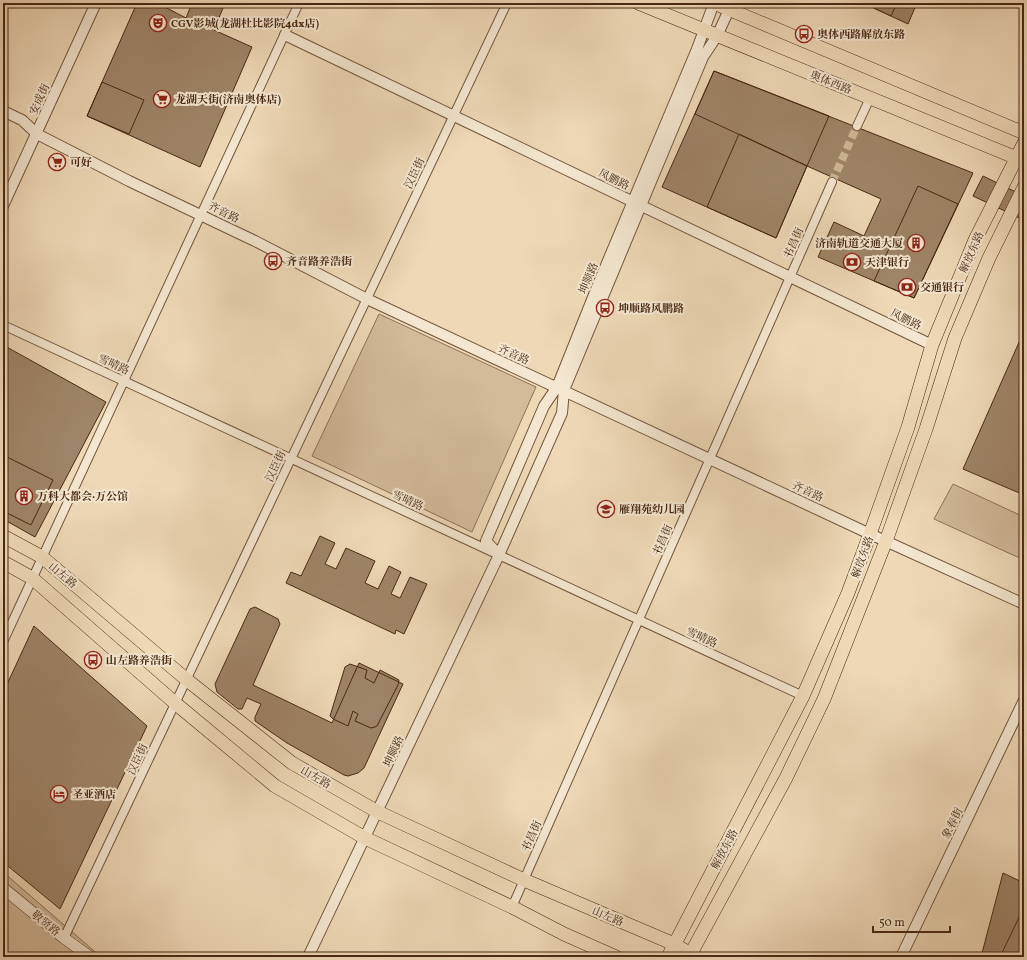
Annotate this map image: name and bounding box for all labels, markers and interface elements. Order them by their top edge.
theatre icon: CGV影城(龙湖杜比影院4dx店) [148,13,168,33]
place label: CGV影城(龙湖杜比影院4dx店) [171,17,320,32]
bus stop icon: 奥体西路解放东路 [794,24,814,44]
place label: 奥体西路解放东路 [817,28,905,43]
street label: 奥体西路 [807,68,854,99]
street label: 安成街 [27,82,54,118]
supermarket icon: 龙湖天街(济南奥体店) [152,89,172,109]
place label: 龙湖天街(济南奥体店) [175,93,282,108]
supermarket icon: 可好 [47,152,67,172]
place label: 可好 [70,156,92,171]
street label: 汉臣街 [402,156,429,192]
street label: 凤鹏路 [595,166,631,194]
street label: 齐音路 [205,199,241,227]
street label: 书昌街 [781,225,808,262]
street label: 解放东路 [957,229,988,276]
building icon: 济南轨道交通大厦 [906,233,926,253]
place label: 济南轨道交通大厦 [815,237,903,252]
bus stop icon: 齐音路养浩街 [263,251,283,271]
bank icon: 天津银行 [842,252,862,272]
place label: 齐音路养浩街 [286,255,353,270]
place label: 天津银行 [865,256,909,271]
street label: 坤顺路 [576,260,603,297]
bank icon: 交通银行 [897,277,917,297]
place label: 交通银行 [920,281,964,296]
bus stop icon: 坤顺路风鹏路 [595,298,615,318]
place label: 坤顺路风鹏路 [618,302,684,317]
street label: 凤鹏路 [887,306,923,334]
street label: 齐音路 [495,342,531,369]
street label: 雪晴路 [95,352,131,379]
street label: 汉臣街 [263,449,290,485]
street label: 齐音路 [789,479,825,506]
building icon: 万科大都会·万公馆 [14,486,34,506]
street label: 雪晴路 [389,488,425,515]
place label: 万科大都会·万公馆 [37,490,128,505]
school or university icon: 雁翔苑幼儿园 [596,499,616,519]
place label: 雁翔苑幼儿园 [619,503,685,518]
street label: 书昌街 [650,522,677,559]
street label: 解放东路 [849,534,878,581]
street label: 山左路 [45,560,79,593]
street label: 雪晴路 [683,625,719,652]
bus stop icon: 山左路养浩街 [83,650,103,670]
place label: 山左路养浩街 [106,654,173,669]
street label: 坤顺路 [381,734,408,770]
street label: 汉臣街 [125,742,152,778]
street label: 山左路 [297,764,333,793]
hotel icon: 圣亚酒店 [49,784,69,804]
place label: 圣亚酒店 [72,788,116,803]
street label: 象春街 [939,806,967,842]
street label: 书昌街 [519,818,546,855]
street label: 解放东路 [708,827,742,873]
street label: 山左路 [589,904,626,931]
street label: 敬贤路 [28,908,63,940]
scale bar [873,908,950,934]
text: 50 m [879,915,905,931]

